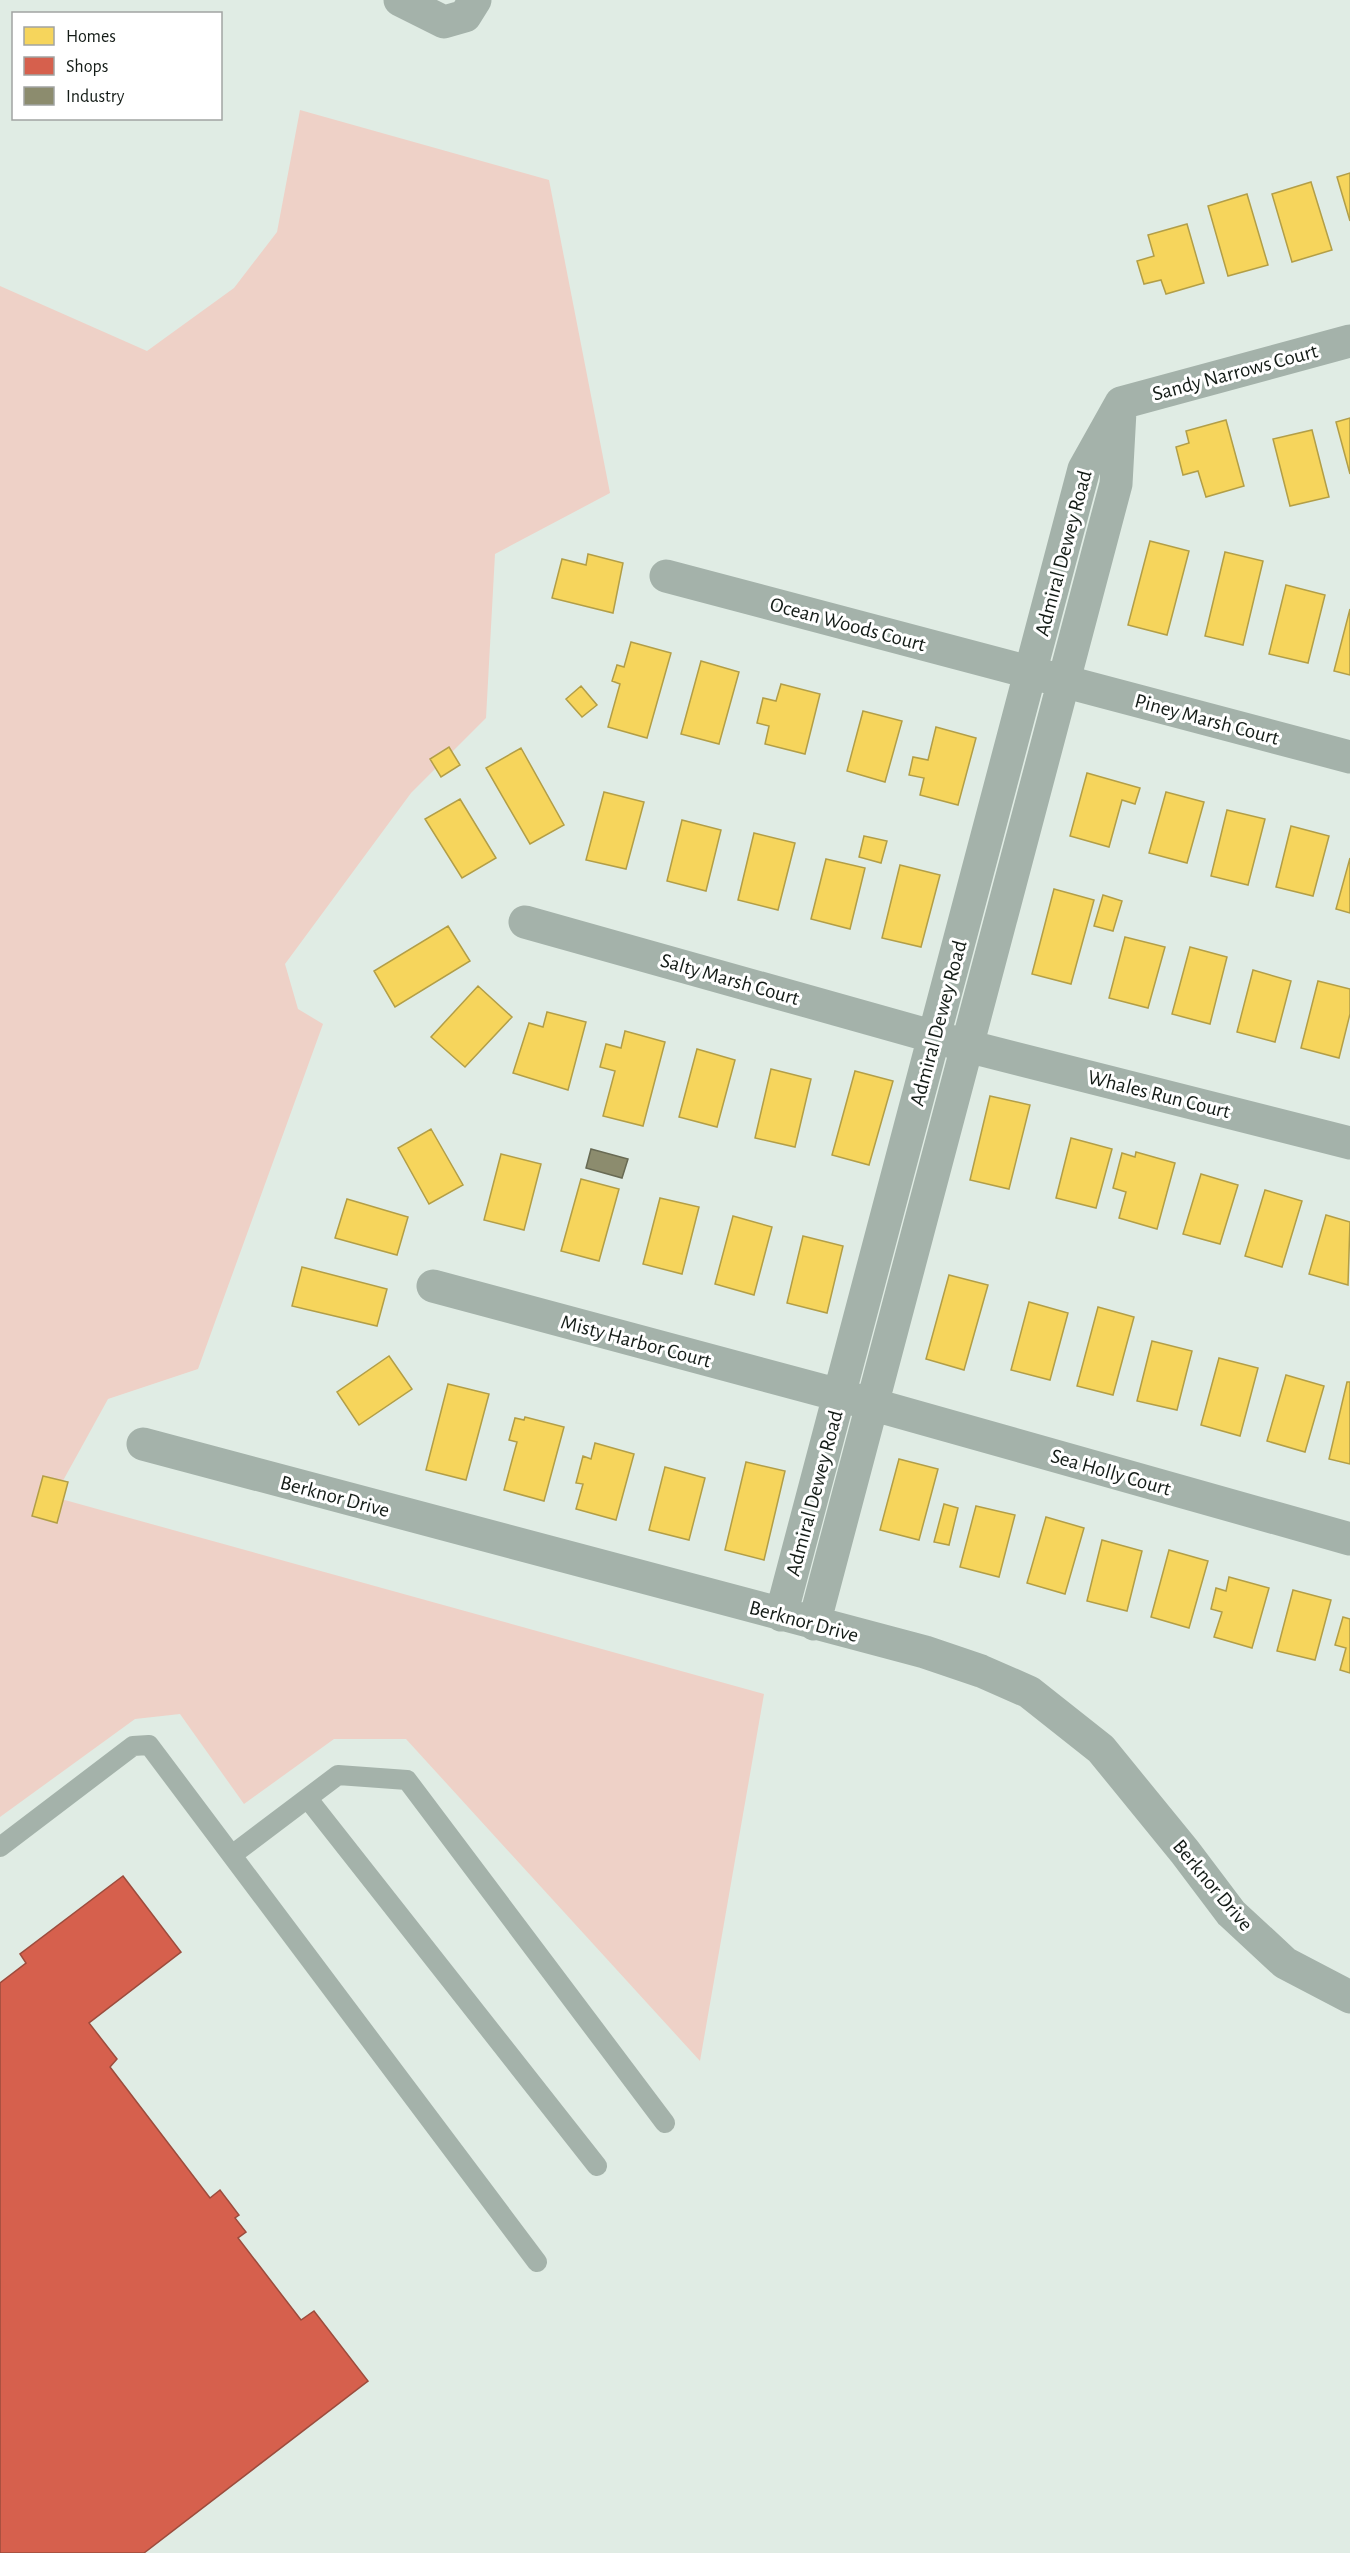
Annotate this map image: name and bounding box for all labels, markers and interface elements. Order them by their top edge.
legend [12,12,222,120]
text: Homes [66,28,116,46]
text: Shops [66,58,108,76]
text: Industry [66,88,125,106]
street label: Sandy Narrows Court [1150,340,1320,405]
street label: Admiral Dewey Road [1031,468,1096,638]
street label: Ocean Woods Court [768,594,928,655]
street label: Piney Marsh Court [1132,690,1282,749]
street label: Admiral Dewey Road [906,938,971,1108]
street label: Salty Marsh Court [658,950,802,1009]
street label: Whales Run Court [1085,1067,1233,1122]
street label: Misty Harbor Court [558,1311,714,1372]
street label: Admiral Dewey Road [782,1408,847,1578]
street label: Sea Holly Court [1048,1445,1174,1500]
street label: Berknor Drive [278,1472,392,1521]
street label: Berknor Drive [747,1597,861,1646]
street label: Berknor Drive [1169,1836,1257,1935]

